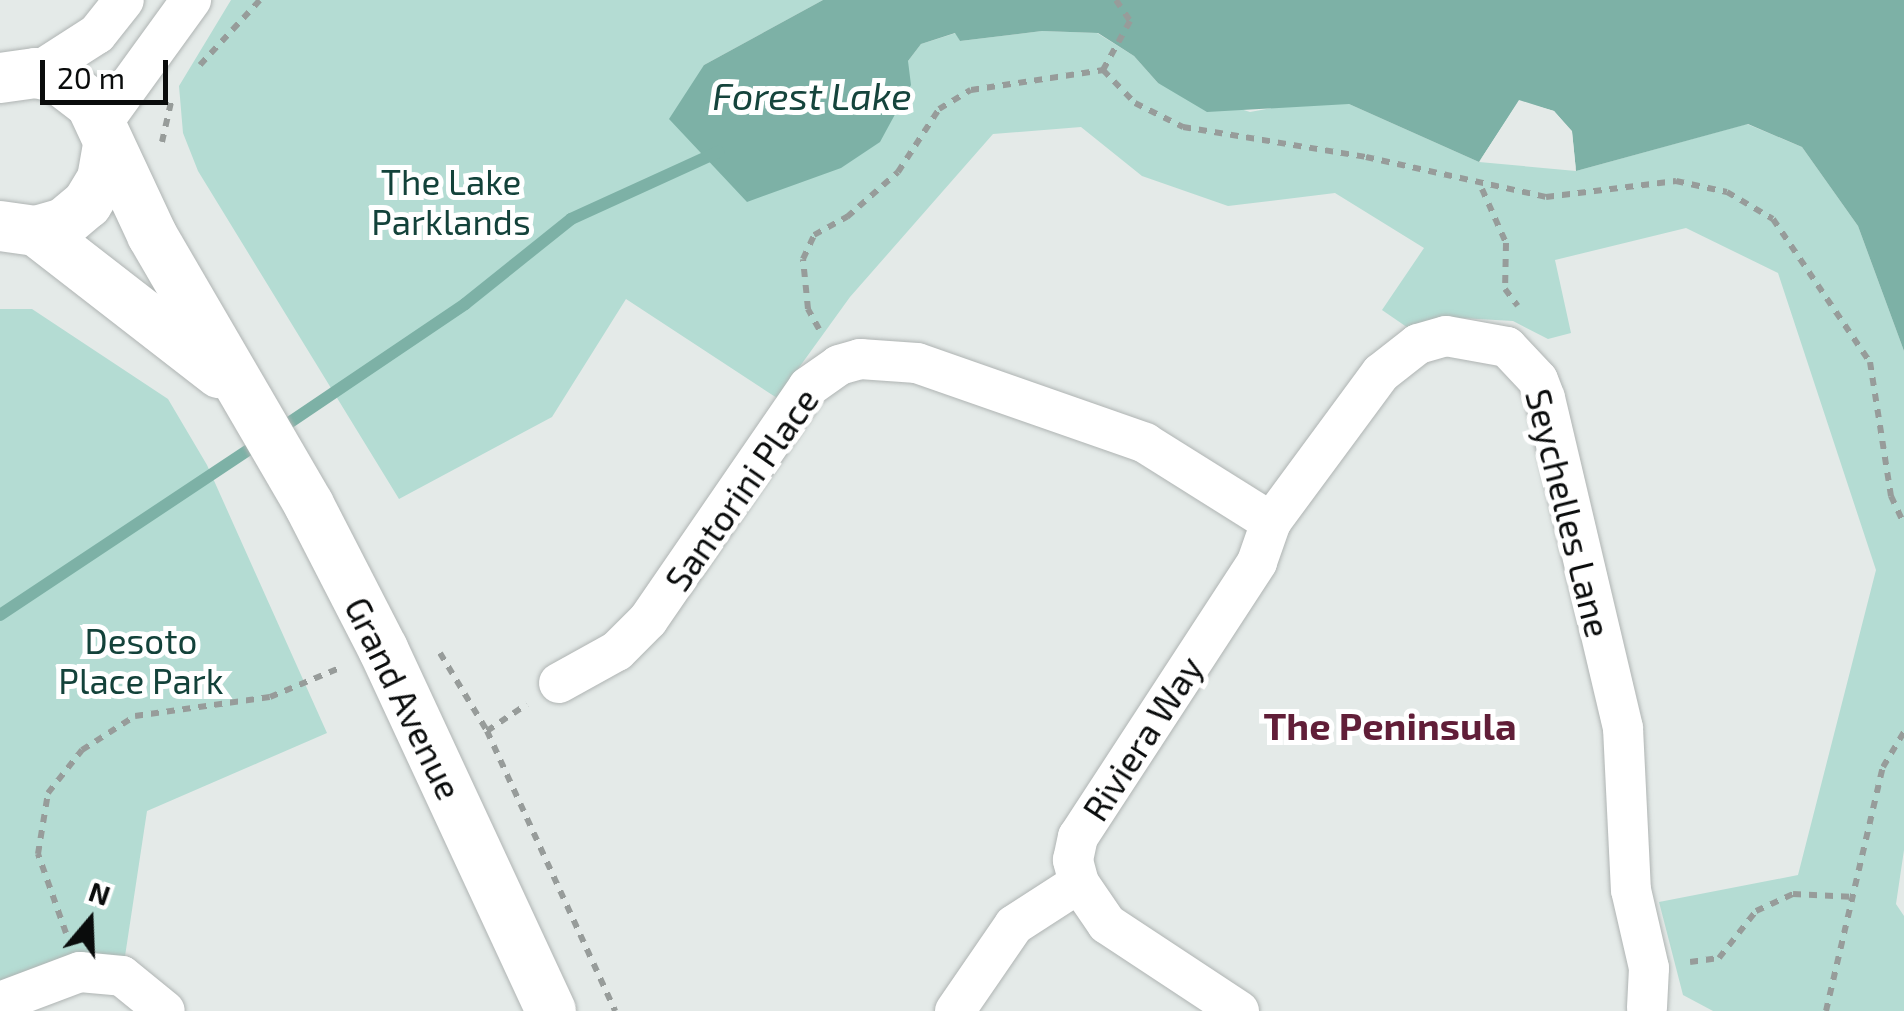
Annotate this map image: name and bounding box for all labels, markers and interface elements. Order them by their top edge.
scale bar [45,40,172,102]
text: 20 m [57,59,125,95]
water label: Forest Lake [712,73,912,119]
park label: The Lake Parklands [371,160,531,242]
street label: Santorini Place [656,380,826,598]
street label: Seychelles Lane [1518,385,1620,641]
street label: Grand Avenue [337,590,471,806]
park label: Desoto Place Park [58,619,224,701]
street label: Riviera Way [1073,648,1211,828]
district label: The Peninsula [1263,703,1517,749]
north arrow [40,871,140,971]
text: N [85,873,115,912]

